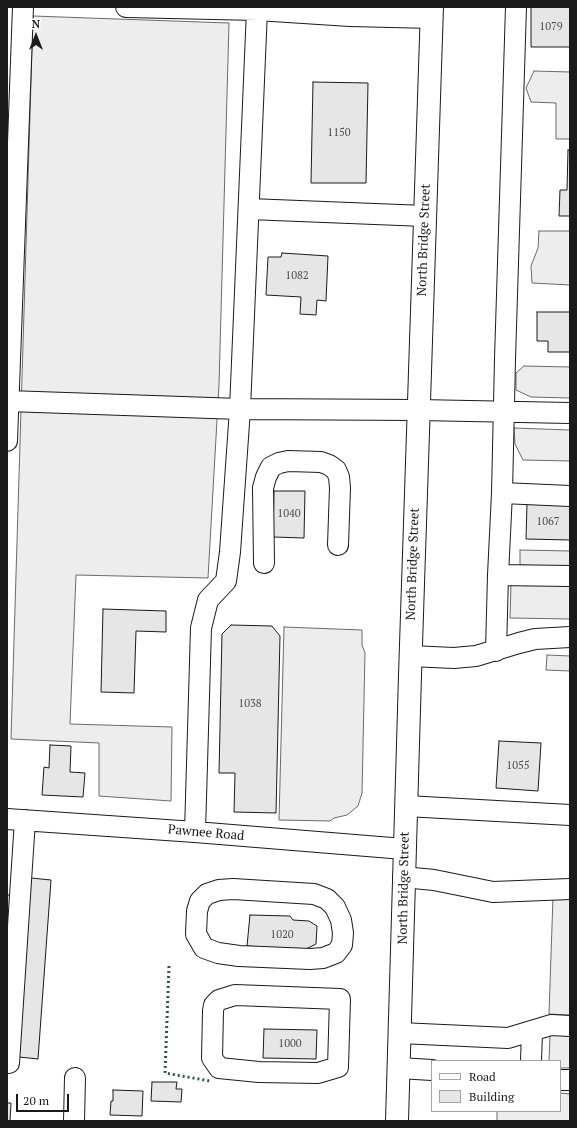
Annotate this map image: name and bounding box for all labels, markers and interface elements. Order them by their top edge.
north arrow [16,16,56,56]
text: N [32,17,40,31]
house number: 1079 [539,20,563,34]
house number: 1150 [327,126,351,140]
street label: North Bridge Street [414,183,434,297]
house number: 1082 [285,269,309,283]
house number: 1040 [277,507,301,521]
street label: North Bridge Street [403,507,423,621]
house number: 1067 [536,515,560,529]
house number: 1038 [238,697,262,711]
house number: 1055 [506,759,530,773]
street label: Pawnee Road [167,822,245,844]
street label: North Bridge Street [395,832,413,944]
house number: 1020 [270,928,294,942]
house number: 1000 [278,1037,302,1051]
legend [431,1060,561,1112]
text: Road [469,1069,496,1084]
scale bar [18,1086,71,1112]
text: Building [469,1089,514,1104]
text: 20 m [23,1093,49,1108]

